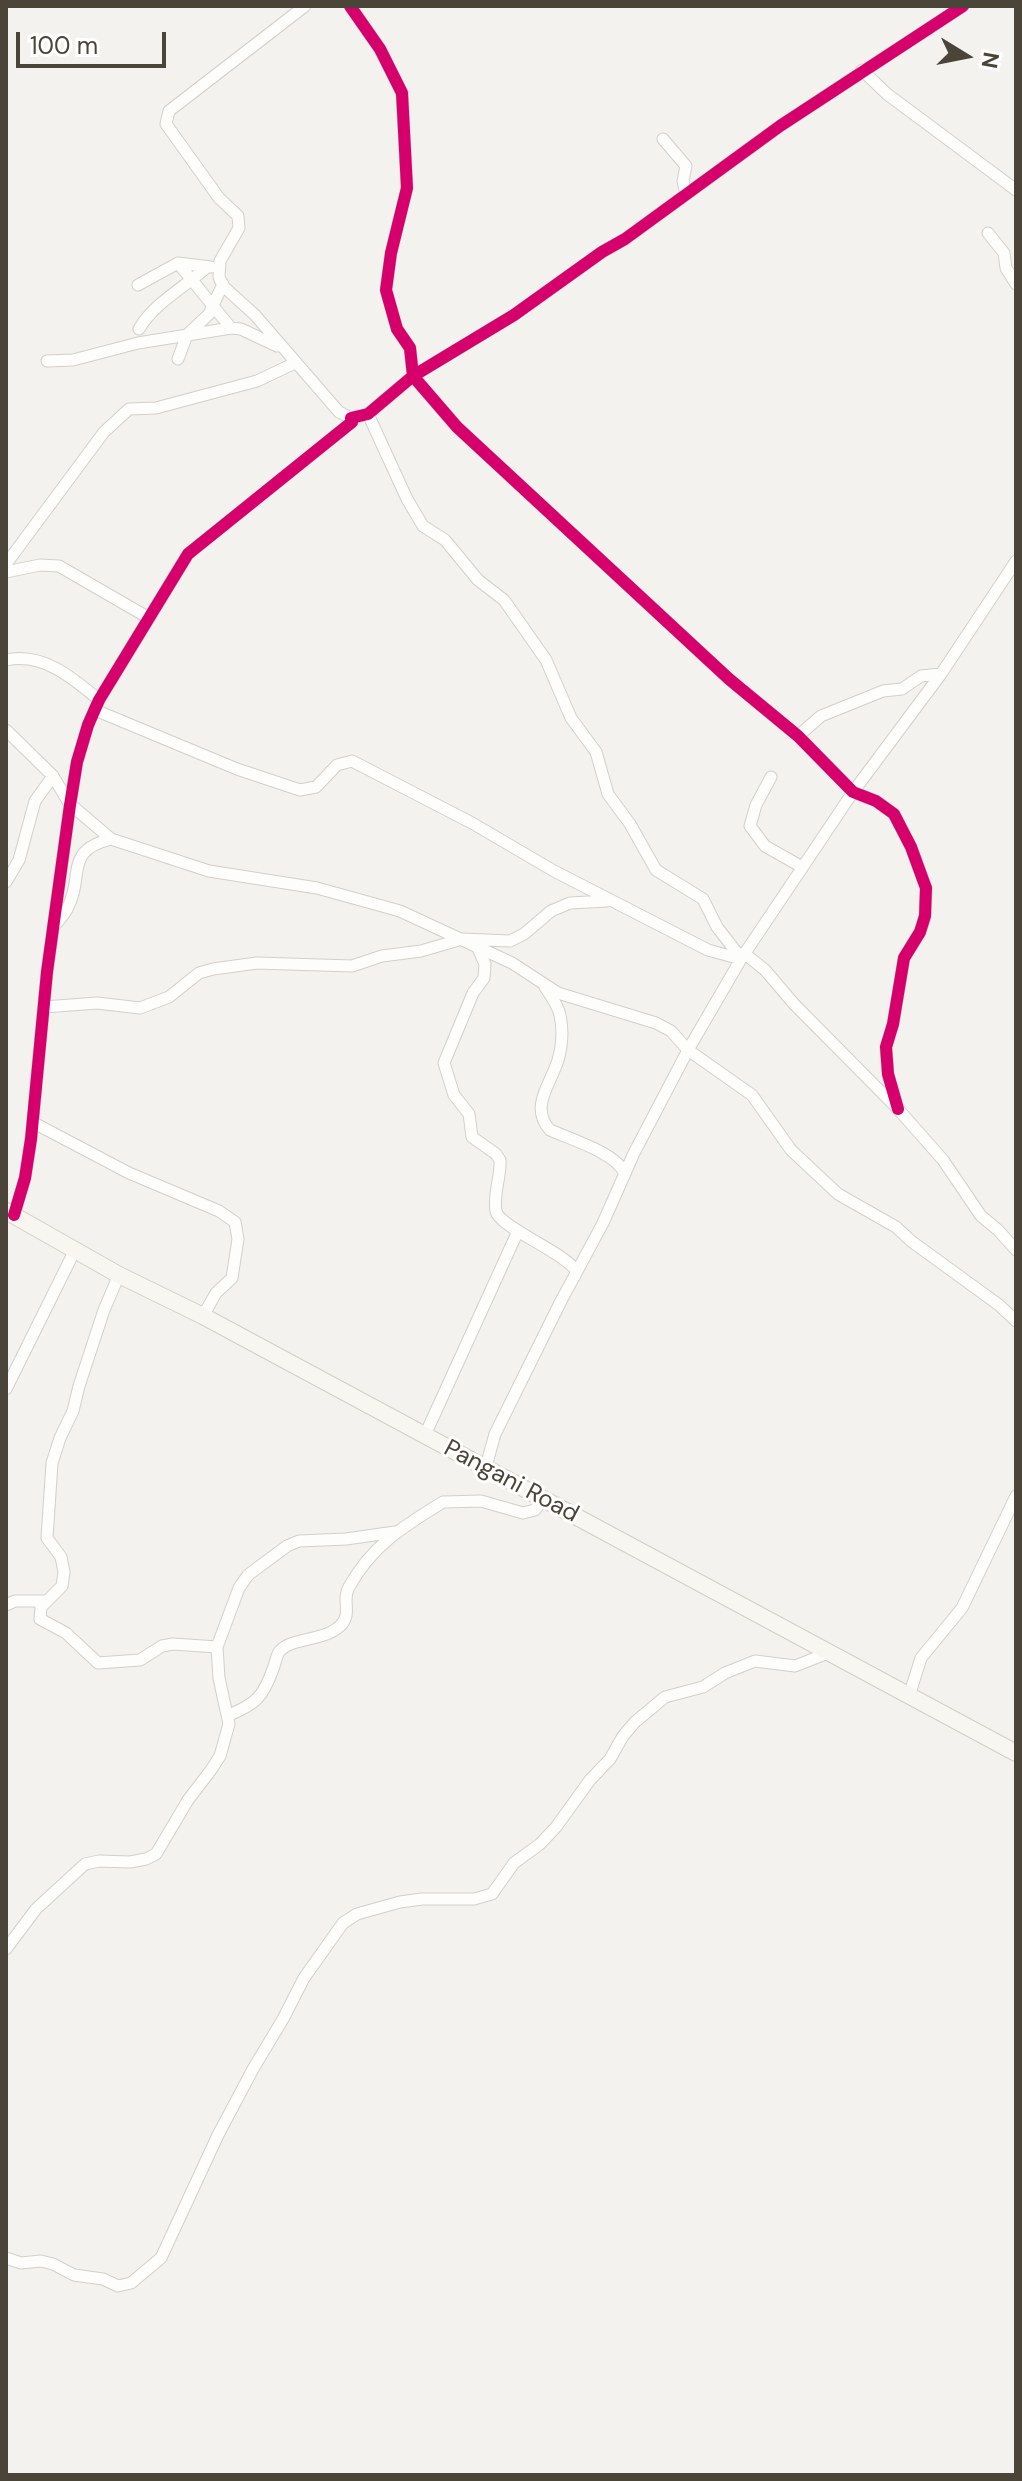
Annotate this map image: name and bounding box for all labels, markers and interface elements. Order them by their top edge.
scale bar [20,16,170,66]
north arrow [926,16,1006,96]
text: 100 m [30,30,98,61]
text: N [974,50,1006,71]
street label: Pangani Road [439,1434,583,1530]

